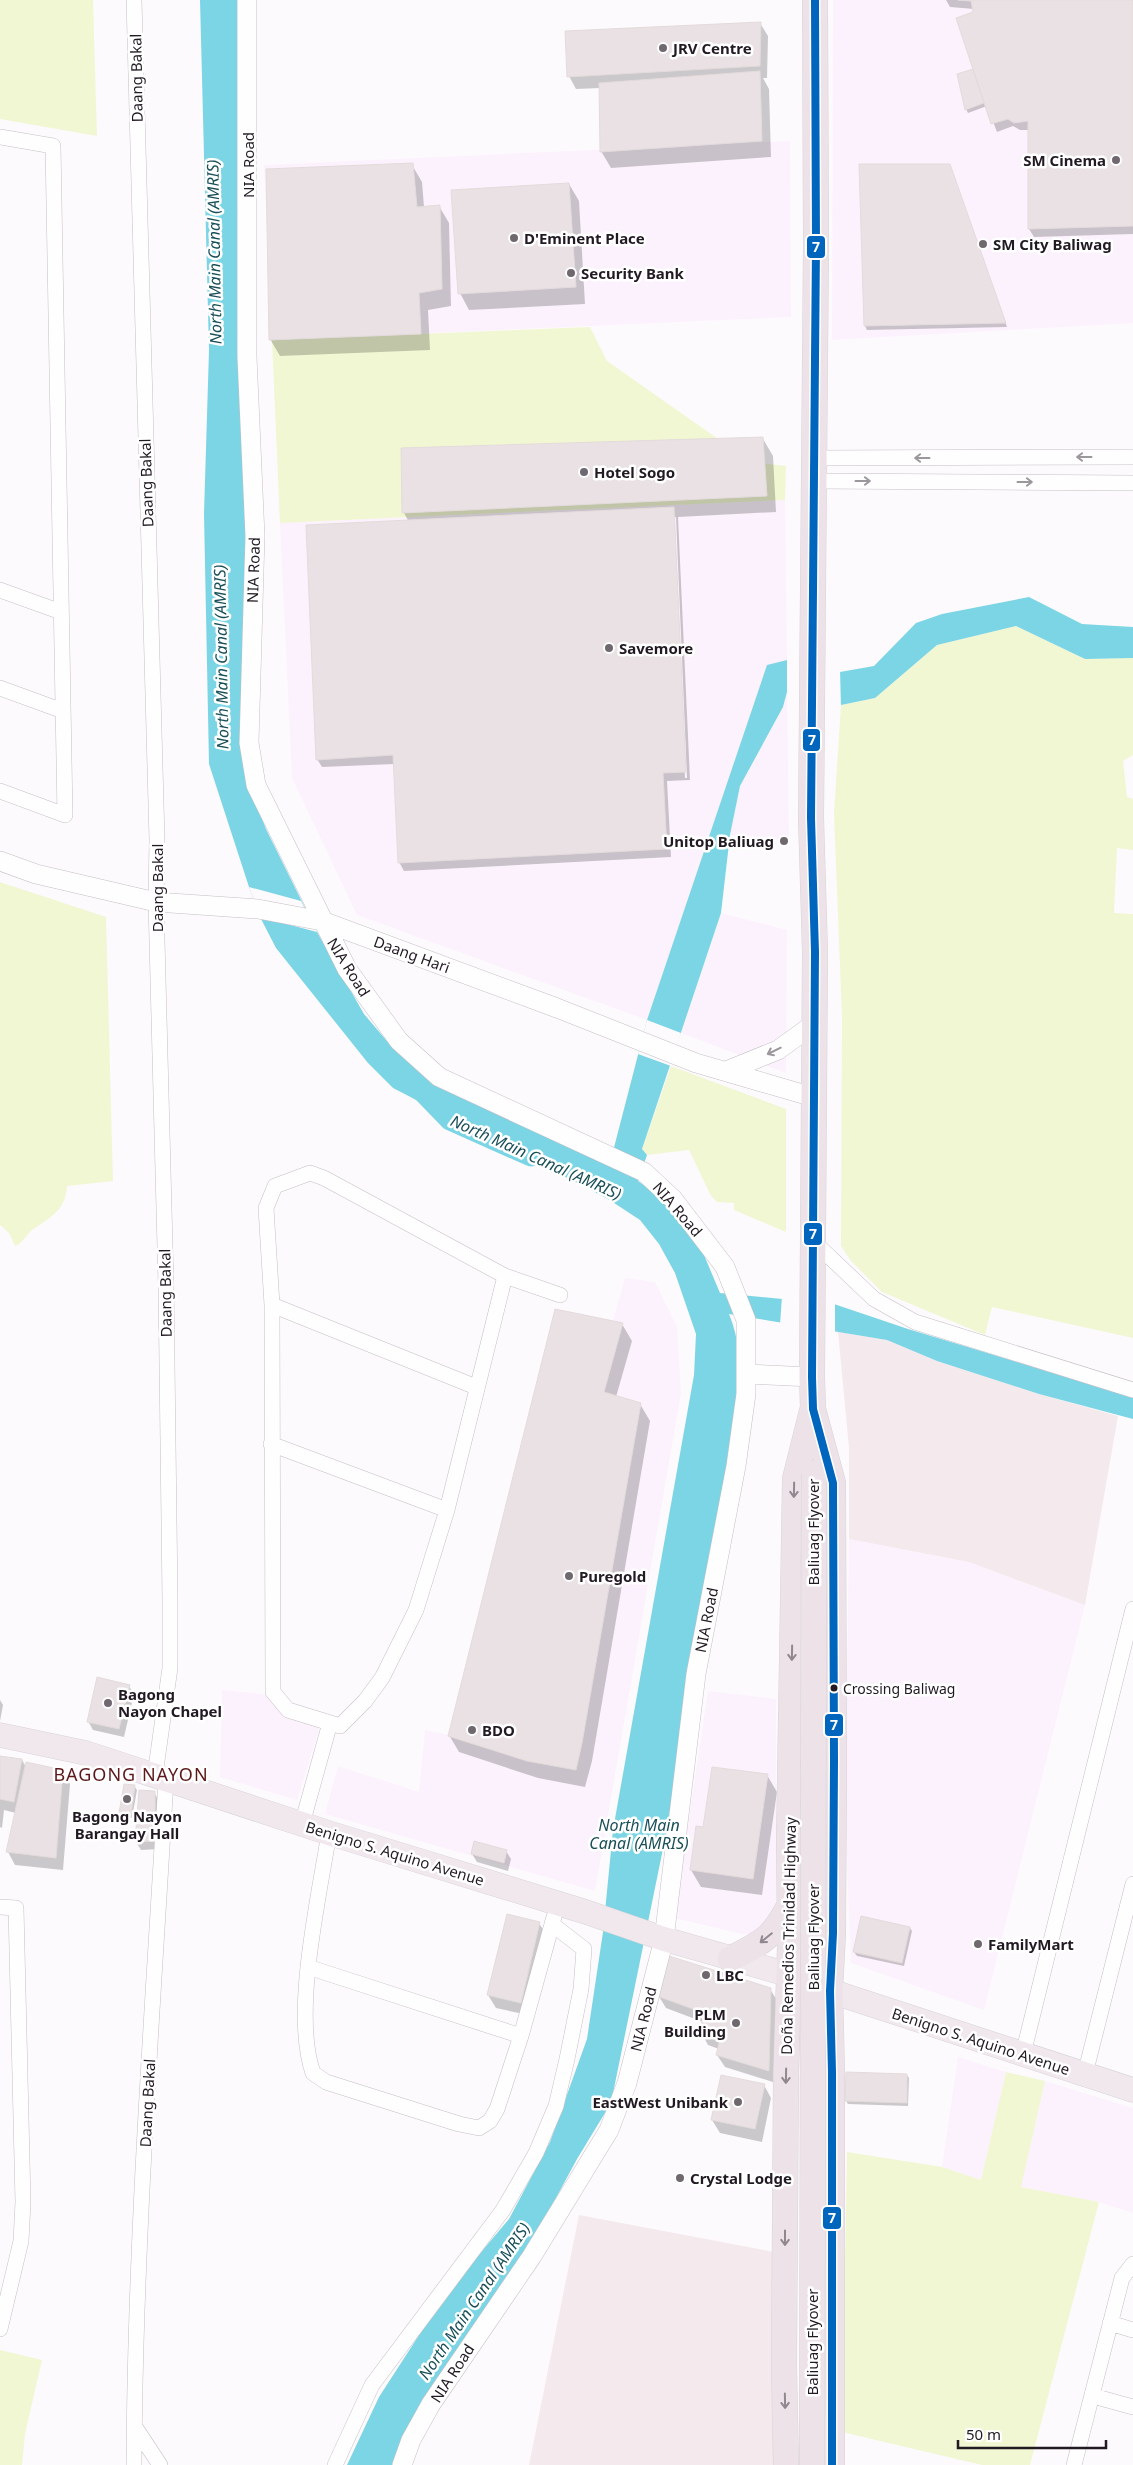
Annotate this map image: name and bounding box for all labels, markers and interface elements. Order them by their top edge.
street label: Daang Bakal [125,34,147,122]
place label: JRV Centre [671,38,752,58]
marker: JRV Centre [657,42,669,54]
street label: NIA Road [238,132,258,198]
place label: SM Cinema [1023,150,1106,170]
marker: SM Cinema [1110,154,1122,166]
water label: North Main Canal (AMRIS) [201,159,227,345]
place label: D'Eminent Place [524,228,645,248]
marker: D'Eminent Place [508,232,520,244]
place label: SM City Baliwag [993,234,1112,254]
line badge: 7 [806,235,826,259]
text: 7 [812,237,820,256]
marker: SM City Baliwag [977,238,989,250]
place label: Security Bank [581,263,685,283]
marker: Security Bank [565,267,577,279]
street label: Daang Bakal [134,438,158,528]
one-way arrow [1077,452,1093,462]
one-way arrow [914,453,930,463]
place label: Hotel Sogo [594,462,675,482]
marker: Hotel Sogo [578,466,590,478]
one-way arrow [854,476,870,486]
one-way arrow [1016,477,1033,487]
street label: NIA Road [242,537,264,603]
water label: North Main Canal (AMRIS) [208,564,234,750]
place label: Savemore [619,638,693,658]
marker: Savemore [603,642,615,654]
line badge: 7 [802,728,821,752]
text: 7 [808,730,816,749]
place label: Unitop Baliuag [663,831,774,851]
marker: Unitop Baliuag [778,835,790,847]
street label: Daang Bakal [147,844,167,932]
street label: Daang Hari [371,931,453,977]
street label: NIA Road [323,934,375,1000]
one-way arrow [766,1046,781,1056]
water label: North Main Canal (AMRIS) [447,1109,625,1205]
street label: NIA Road [649,1178,707,1240]
line badge: 7 [803,1222,823,1246]
text: 7 [809,1224,817,1243]
street label: Daang Bakal [154,1249,176,1337]
street label: Baliuag Flyover [803,1478,823,1586]
one-way arrow [790,1482,799,1498]
place label: Puregold [579,1566,646,1586]
marker: Puregold [563,1570,575,1582]
street label: NIA Road [690,1586,722,1654]
one-way arrow [787,1644,797,1661]
place label: Crossing Baliwag [843,1679,955,1698]
marker: Crossing Baliwag [829,1683,839,1693]
place label: Bagong Nayon Chapel [118,1684,222,1721]
marker: Bagong Nayon Chapel [102,1697,114,1709]
line badge: 7 [824,1713,844,1737]
text: 7 [830,1715,838,1734]
place label: BDO [482,1720,515,1740]
marker: BDO [466,1724,478,1736]
district label: BAGONG NAYON [53,1762,209,1786]
marker: Bagong Nayon Barangay Hall [121,1793,133,1805]
place label: Bagong Nayon Barangay Hall [72,1806,182,1843]
water label: North Main Canal (AMRIS) [589,1814,689,1854]
street label: Benigno S. Aquino Avenue [303,1816,487,1890]
street label: Doña Remedios Trinidad Highway [776,1816,800,2055]
street label: Baliuag Flyover [803,1883,823,1991]
one-way arrow [760,1932,773,1943]
place label: FamilyMart [988,1934,1074,1954]
marker: FamilyMart [972,1938,984,1950]
place label: LBC [716,1965,744,1985]
marker: LBC [700,1969,712,1981]
street label: NIA Road [625,1985,661,2053]
street label: Benigno S. Aquino Avenue [890,2003,1072,2079]
place label: PLM Building [664,2004,726,2041]
marker: PLM Building [730,2017,742,2029]
street label: Daang Bakal [135,2058,159,2148]
one-way arrow [781,2068,791,2084]
place label: EastWest Unibank [592,2092,729,2112]
marker: EastWest Unibank [732,2096,744,2108]
place label: Crystal Lodge [690,2168,792,2188]
marker: Crystal Lodge [674,2172,686,2184]
line badge: 7 [822,2206,842,2230]
text: 7 [828,2208,836,2227]
water label: North Main Canal (AMRIS) [413,2218,535,2384]
one-way arrow [780,2230,790,2246]
street label: Baliuag Flyover [802,2288,822,2396]
street label: NIA Road [426,2340,478,2406]
one-way arrow [780,2392,790,2409]
scale bar [958,2418,1106,2450]
text: 50 m [966,2424,1001,2444]

